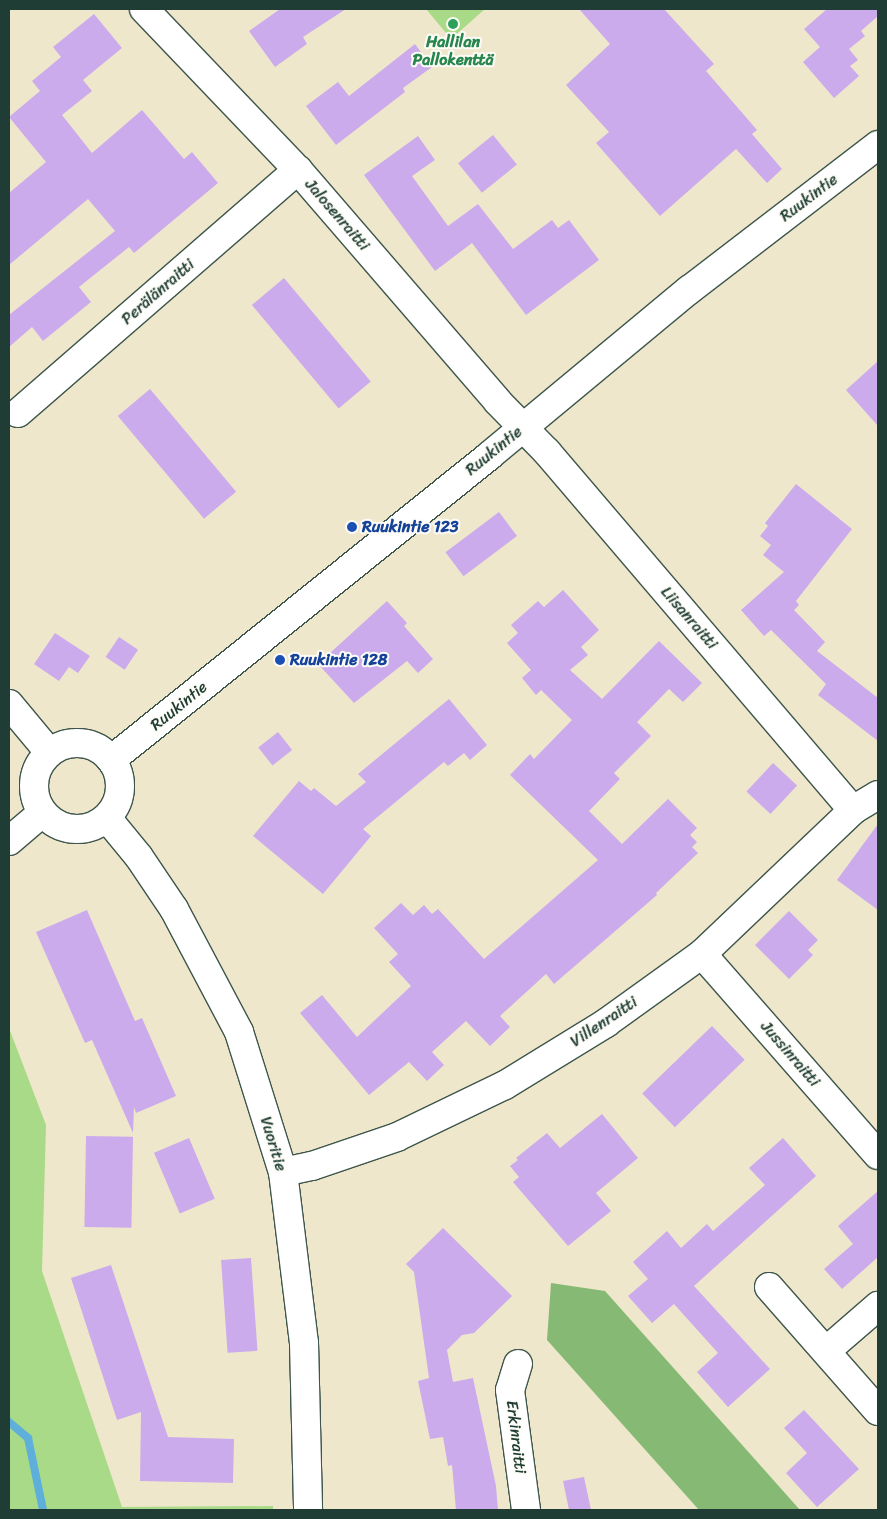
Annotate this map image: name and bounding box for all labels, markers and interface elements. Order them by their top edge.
marker: Hallilan Pallokenttä [447,18,459,30]
place label: Hallilan Pallokenttä [412,32,494,70]
street label: Ruukintie [776,170,842,226]
street label: Jalosenraitti [301,175,373,255]
street label: Perälänraitti [118,255,198,329]
street label: Ruukintie [462,422,526,480]
place label: Ruukintie 123 [362,517,459,537]
marker: Ruukintie 123 [346,521,358,533]
street label: Liisanraitti [657,583,721,653]
place label: Ruukintie 128 [290,650,387,670]
marker: Ruukintie 128 [274,654,286,666]
street label: Ruukintie [147,677,211,735]
street label: Villenraitti [567,993,641,1051]
street label: Jussinraitti [756,1017,824,1091]
street label: Vuoritie [256,1114,290,1174]
street label: Erkinraitti [502,1399,530,1475]

